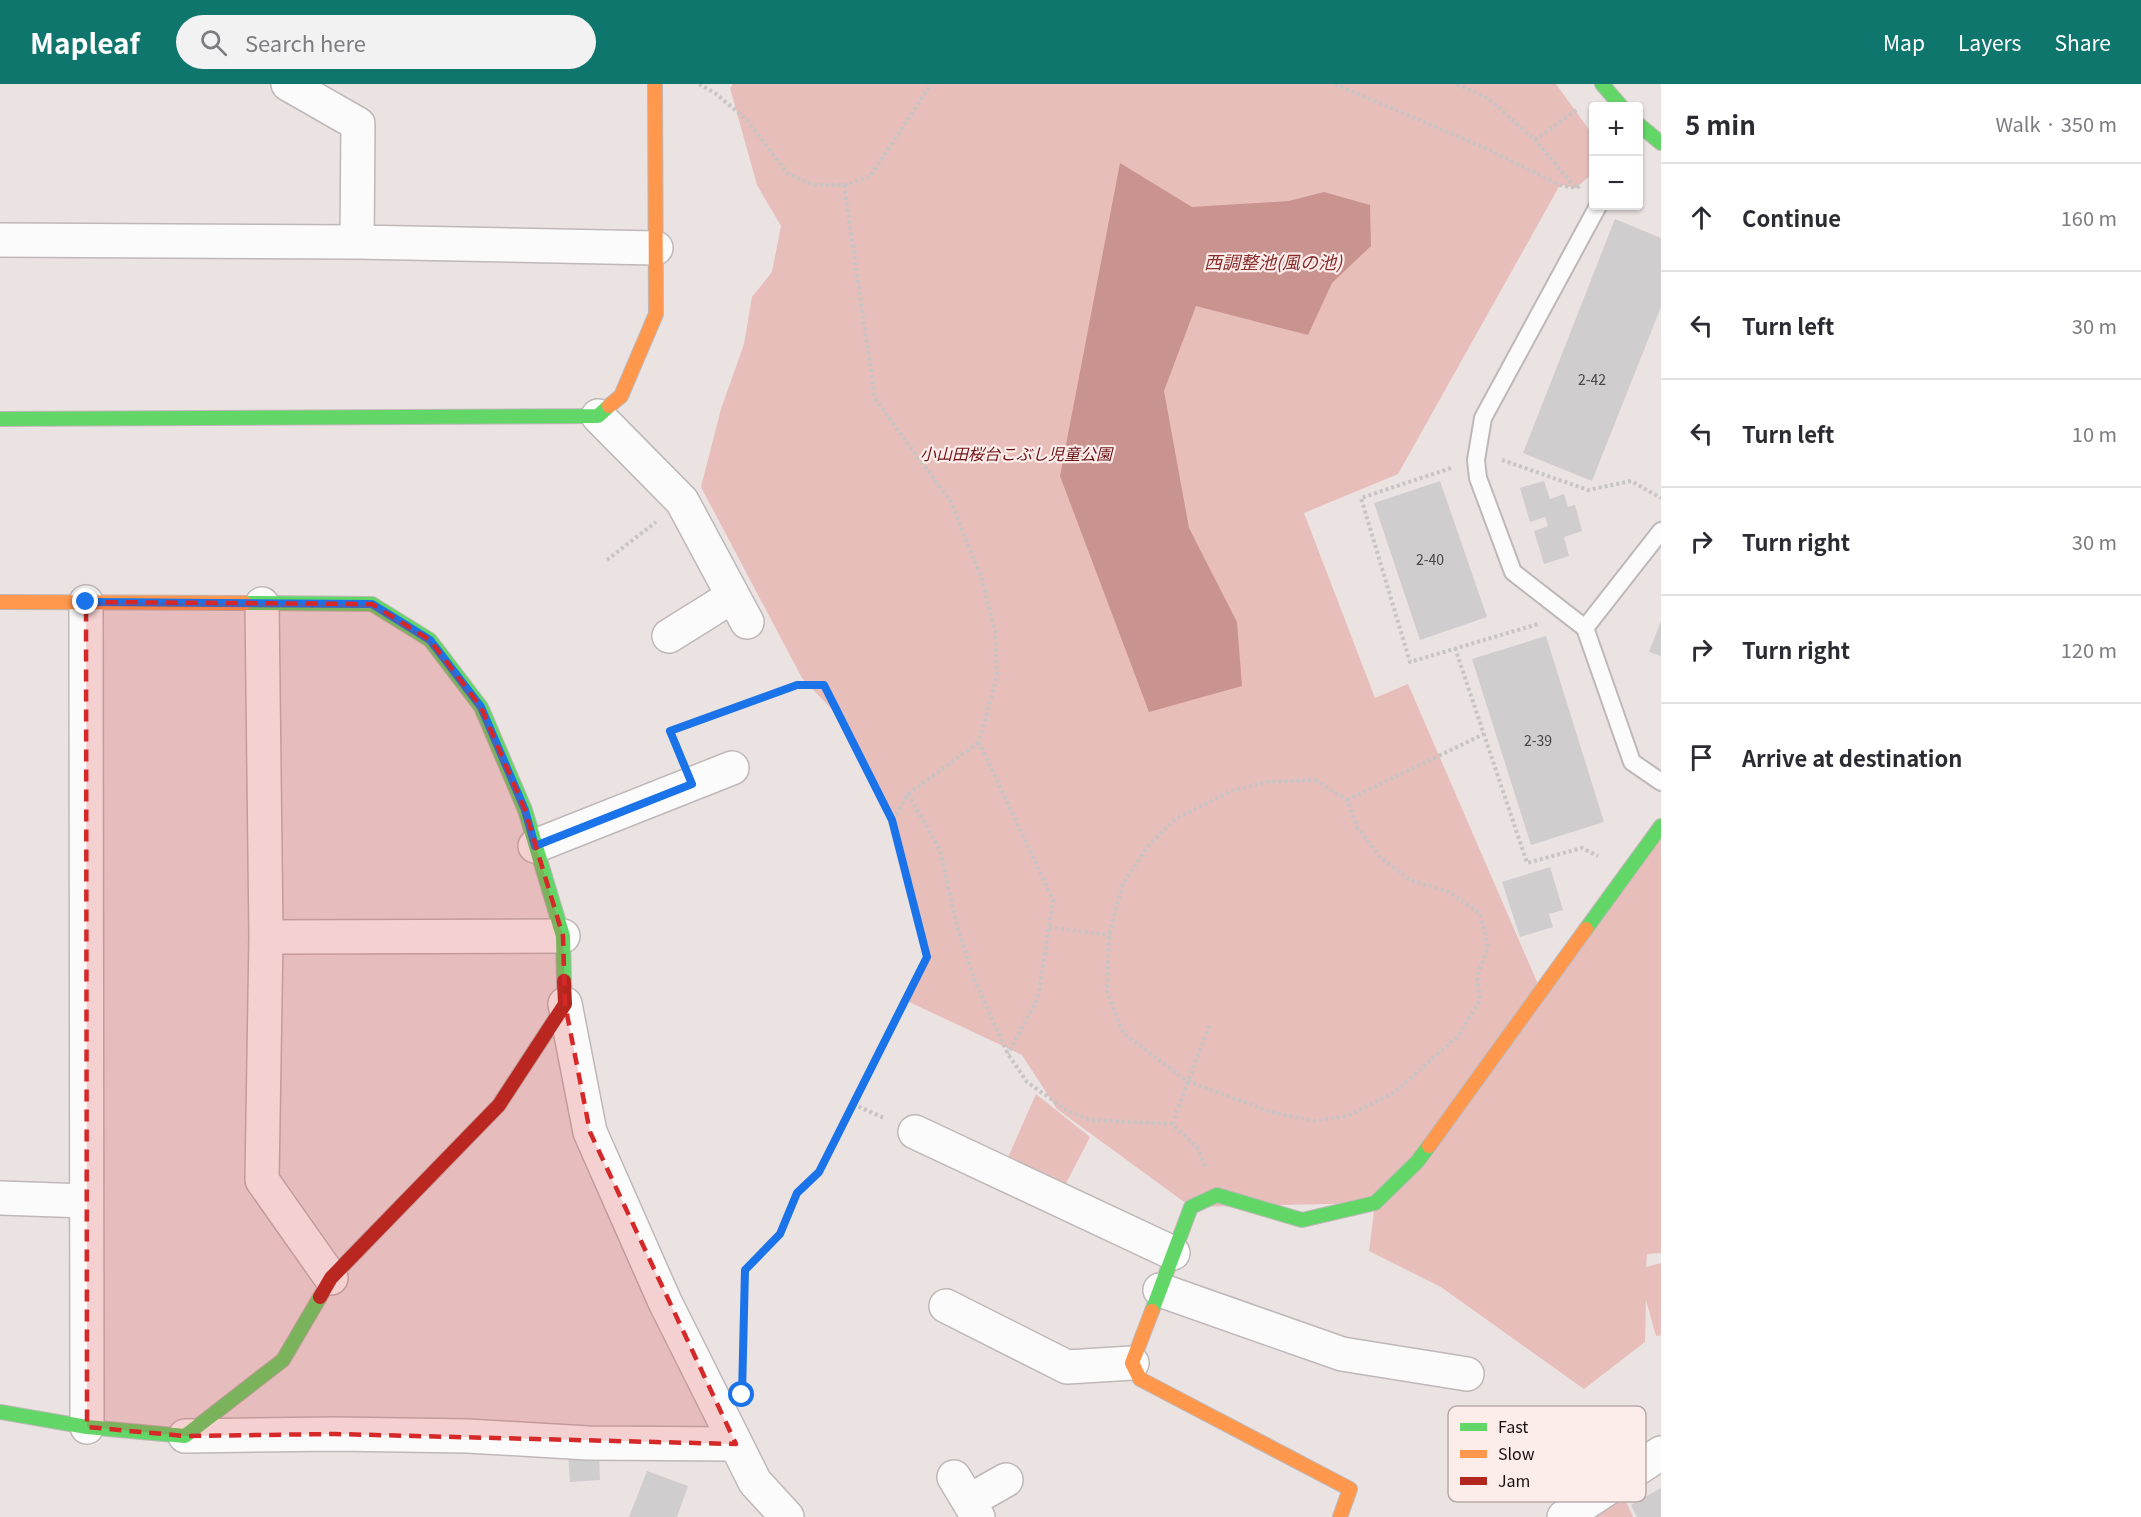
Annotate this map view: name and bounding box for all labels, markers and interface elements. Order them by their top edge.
search box [176,15,596,69]
text: Mapleaf [30,22,140,62]
icon: search [197,26,230,59]
text: Search here [245,26,366,58]
text: Map [1883,27,1925,57]
text: Layers [1958,27,2021,57]
text: Share [2054,27,2111,57]
map controls [1589,102,1643,210]
button: + [1589,102,1643,156]
text: 5 min [1685,105,1756,142]
text: Walk · 350 m [1995,109,2117,138]
button: − [1589,156,1643,210]
icon: ahead [1685,201,1718,234]
text: Continue [1742,201,1841,233]
text: 160 m [2061,203,2117,232]
water label: 西調整池(風の池) [1204,248,1343,274]
icon: left [1685,309,1718,342]
text: Turn left [1742,309,1834,341]
text: 30 m [2072,311,2117,340]
house number: 2-42 [1578,369,1606,389]
icon: left [1685,417,1718,450]
text: Turn left [1742,417,1834,449]
text: 10 m [2072,419,2117,448]
park label: 小山田桜台こぶし児童公園 [920,441,1114,465]
icon: right [1685,525,1718,558]
text: Turn right [1742,525,1850,557]
text: 30 m [2072,527,2117,556]
house number: 2-40 [1416,549,1444,569]
route end [72,588,98,614]
icon: right [1685,633,1718,666]
text: Turn right [1742,633,1850,665]
text: 120 m [2061,635,2117,664]
house number: 2-39 [1524,730,1552,750]
icon: arrive [1685,741,1718,774]
text: Arrive at destination [1742,741,1962,773]
route start [728,1381,754,1407]
legend [1448,1406,1646,1502]
text: Fast [1498,1414,1528,1438]
text: Slow [1498,1441,1535,1465]
text: Jam [1498,1468,1530,1492]

